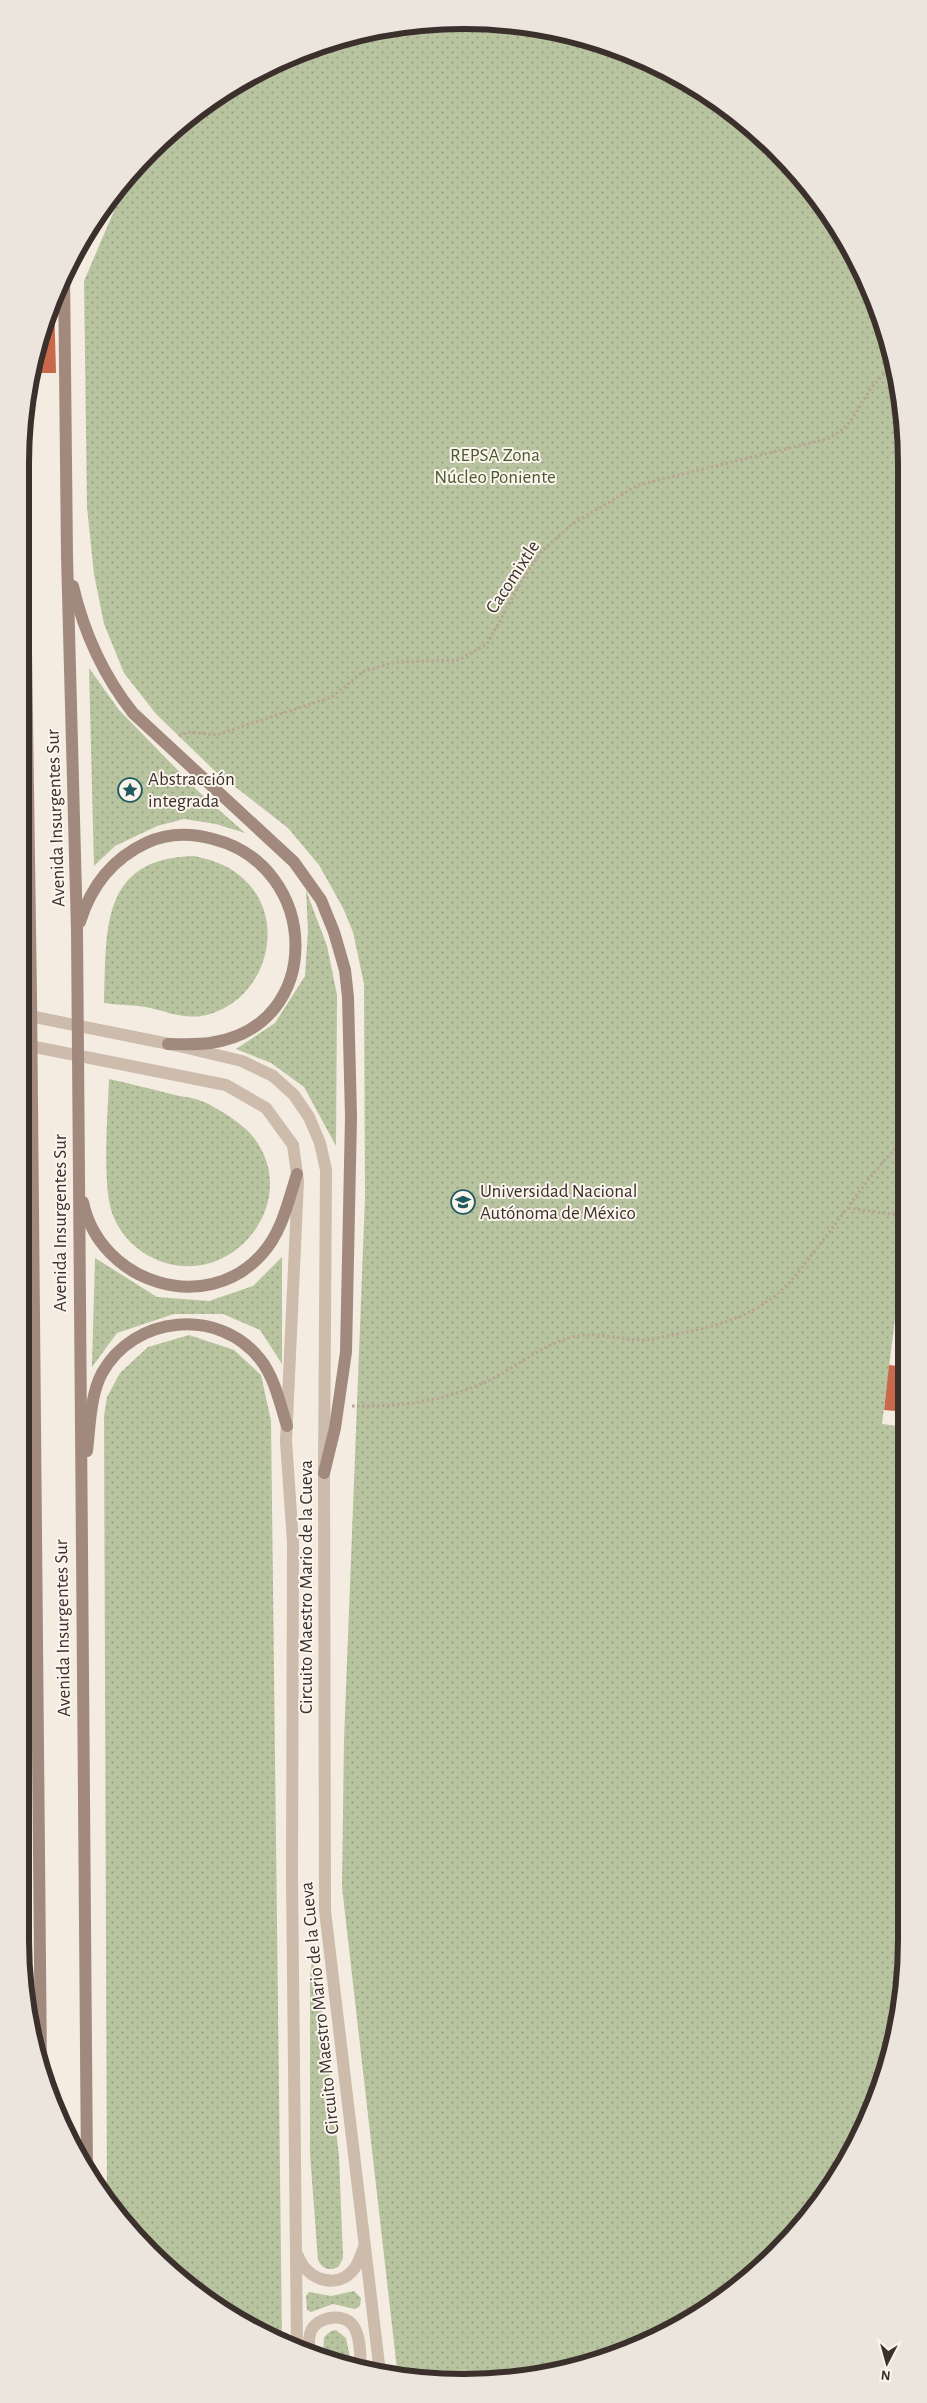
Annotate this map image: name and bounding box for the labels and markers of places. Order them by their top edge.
place label: Abstracción integrada [148,770,235,811]
place icon: Abstracción integrada [117,777,143,803]
place label: Universidad Nacional Autónoma de México [480,1182,637,1223]
school or university icon: Universidad Nacional Autónoma de México [450,1189,476,1215]

